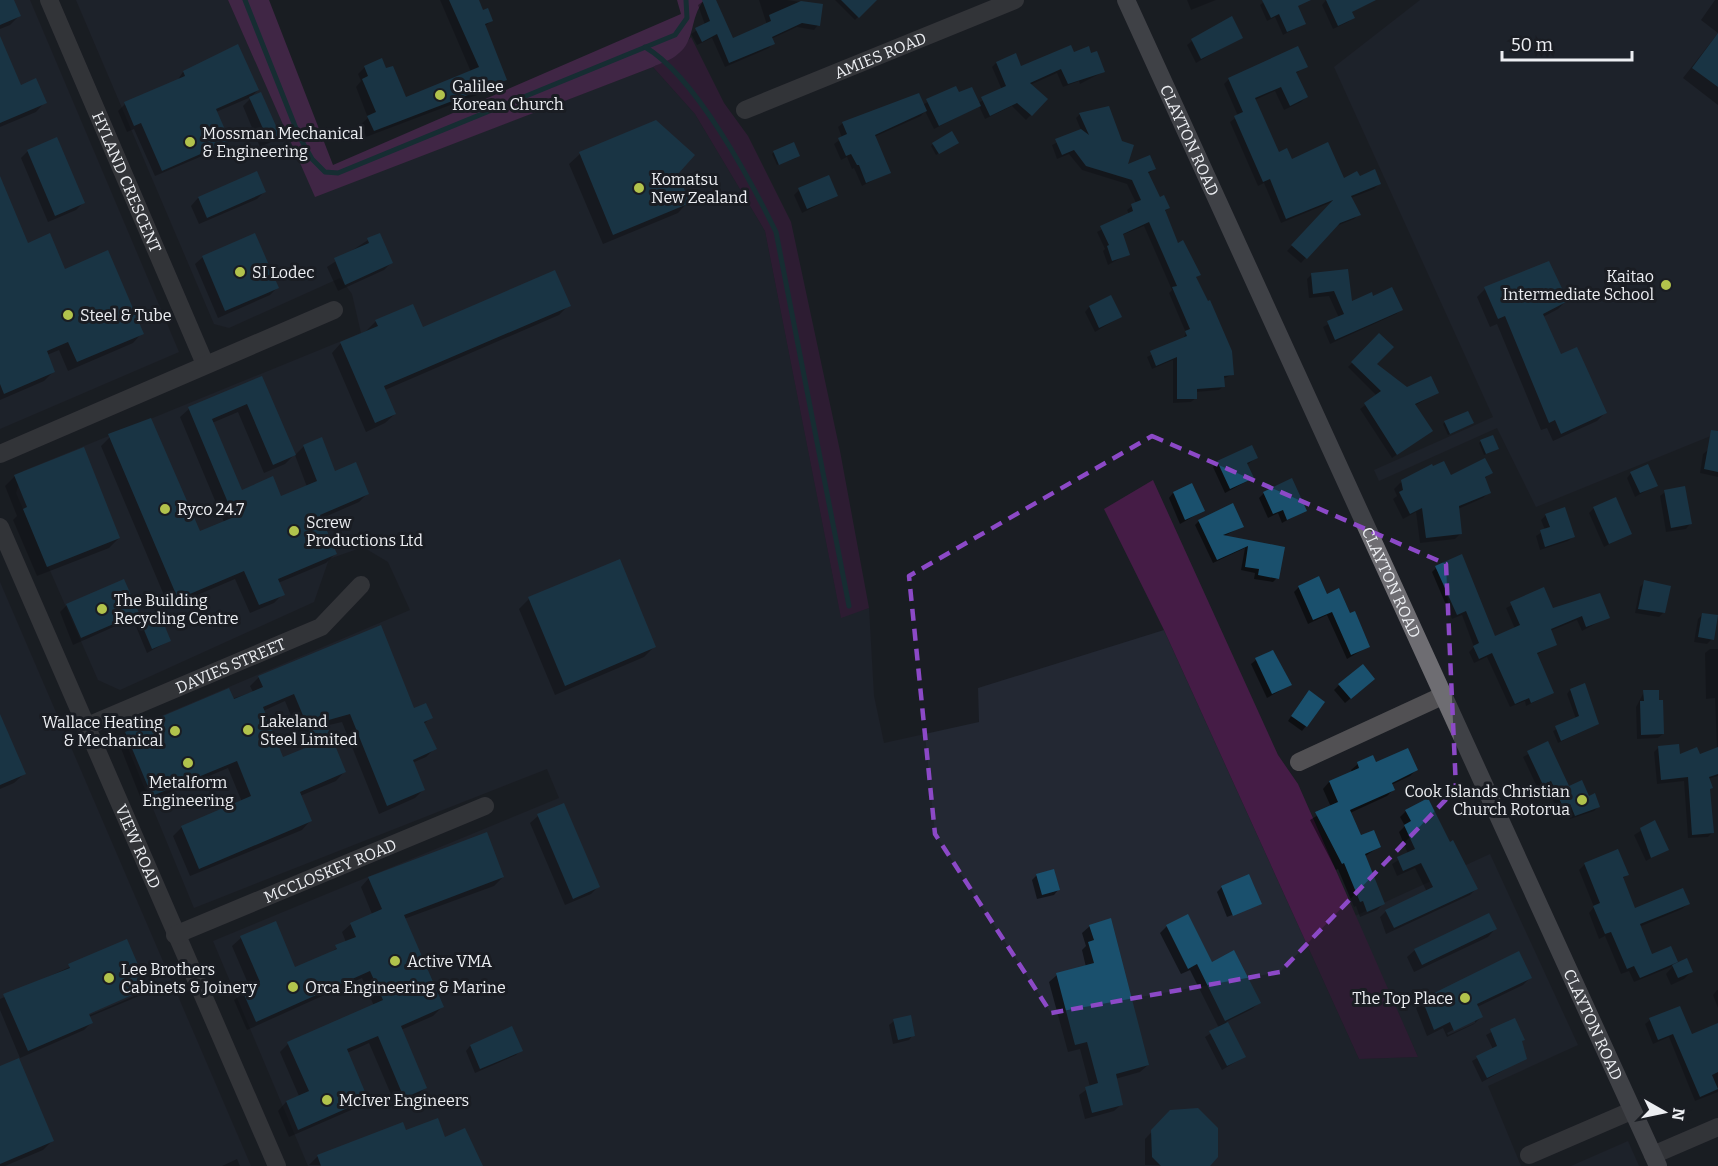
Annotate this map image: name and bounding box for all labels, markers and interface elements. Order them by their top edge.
scale bar [1502,24,1632,62]
street label: AMIES ROAD [831,28,929,82]
text: 50 m [1511,34,1553,56]
place label: Galilee Korean Church [452,77,564,114]
street label: CLAYTON ROAD [1156,82,1223,199]
marker: Galilee Korean Church [433,88,447,102]
street label: HYLAND CRESCENT [88,109,166,255]
place label: Mossman Mechanical & Engineering [202,124,364,161]
marker: Mossman Mechanical & Engineering [183,135,197,149]
place label: Komatsu New Zealand [651,170,748,207]
marker: Komatsu New Zealand [632,181,646,195]
place label: SI Lodec [252,263,315,282]
marker: SI Lodec [233,265,247,279]
place label: Kaitao Intermediate School [1502,267,1654,304]
marker: Kaitao Intermediate School [1659,278,1673,292]
place label: Steel & Tube [80,306,172,325]
marker: Steel & Tube [61,308,75,322]
place label: Ryco 24.7 [177,500,244,519]
marker: Ryco 24.7 [158,502,172,516]
place label: Screw Productions Ltd [306,513,423,550]
marker: Screw Productions Ltd [287,524,301,538]
street label: CLAYTON ROAD [1358,524,1425,641]
place label: The Building Recycling Centre [114,591,239,628]
marker: The Building Recycling Centre [95,602,109,616]
street label: DAVIES STREET [173,634,288,697]
place label: Lakeland Steel Limited [260,712,358,749]
place label: Wallace Heating & Mechanical [42,713,163,750]
marker: Lakeland Steel Limited [241,723,255,737]
marker: Wallace Heating & Mechanical [168,724,182,738]
marker: Metalform Engineering [181,756,195,770]
place label: Metalform Engineering [142,773,234,810]
place label: Cook Islands Christian Church Rotorua [1405,782,1570,819]
marker: Cook Islands Christian Church Rotorua [1575,793,1589,807]
street label: VIEW ROAD [112,801,165,891]
street label: MCCLOSKEY ROAD [261,834,399,906]
place label: Active VMA [407,952,493,971]
marker: Active VMA [388,954,402,968]
place label: Lee Brothers Cabinets & Joinery [121,960,258,997]
street label: CLAYTON ROAD [1560,966,1627,1083]
marker: Lee Brothers Cabinets & Joinery [102,971,116,985]
place label: Orca Engineering & Marine [305,978,506,997]
marker: Orca Engineering & Marine [286,980,300,994]
place label: The Top Place [1352,989,1453,1008]
marker: The Top Place [1458,991,1472,1005]
north arrow [1634,1082,1694,1142]
place label: McIver Engineers [339,1091,469,1110]
marker: McIver Engineers [320,1093,334,1107]
text: N [1668,1107,1689,1122]

